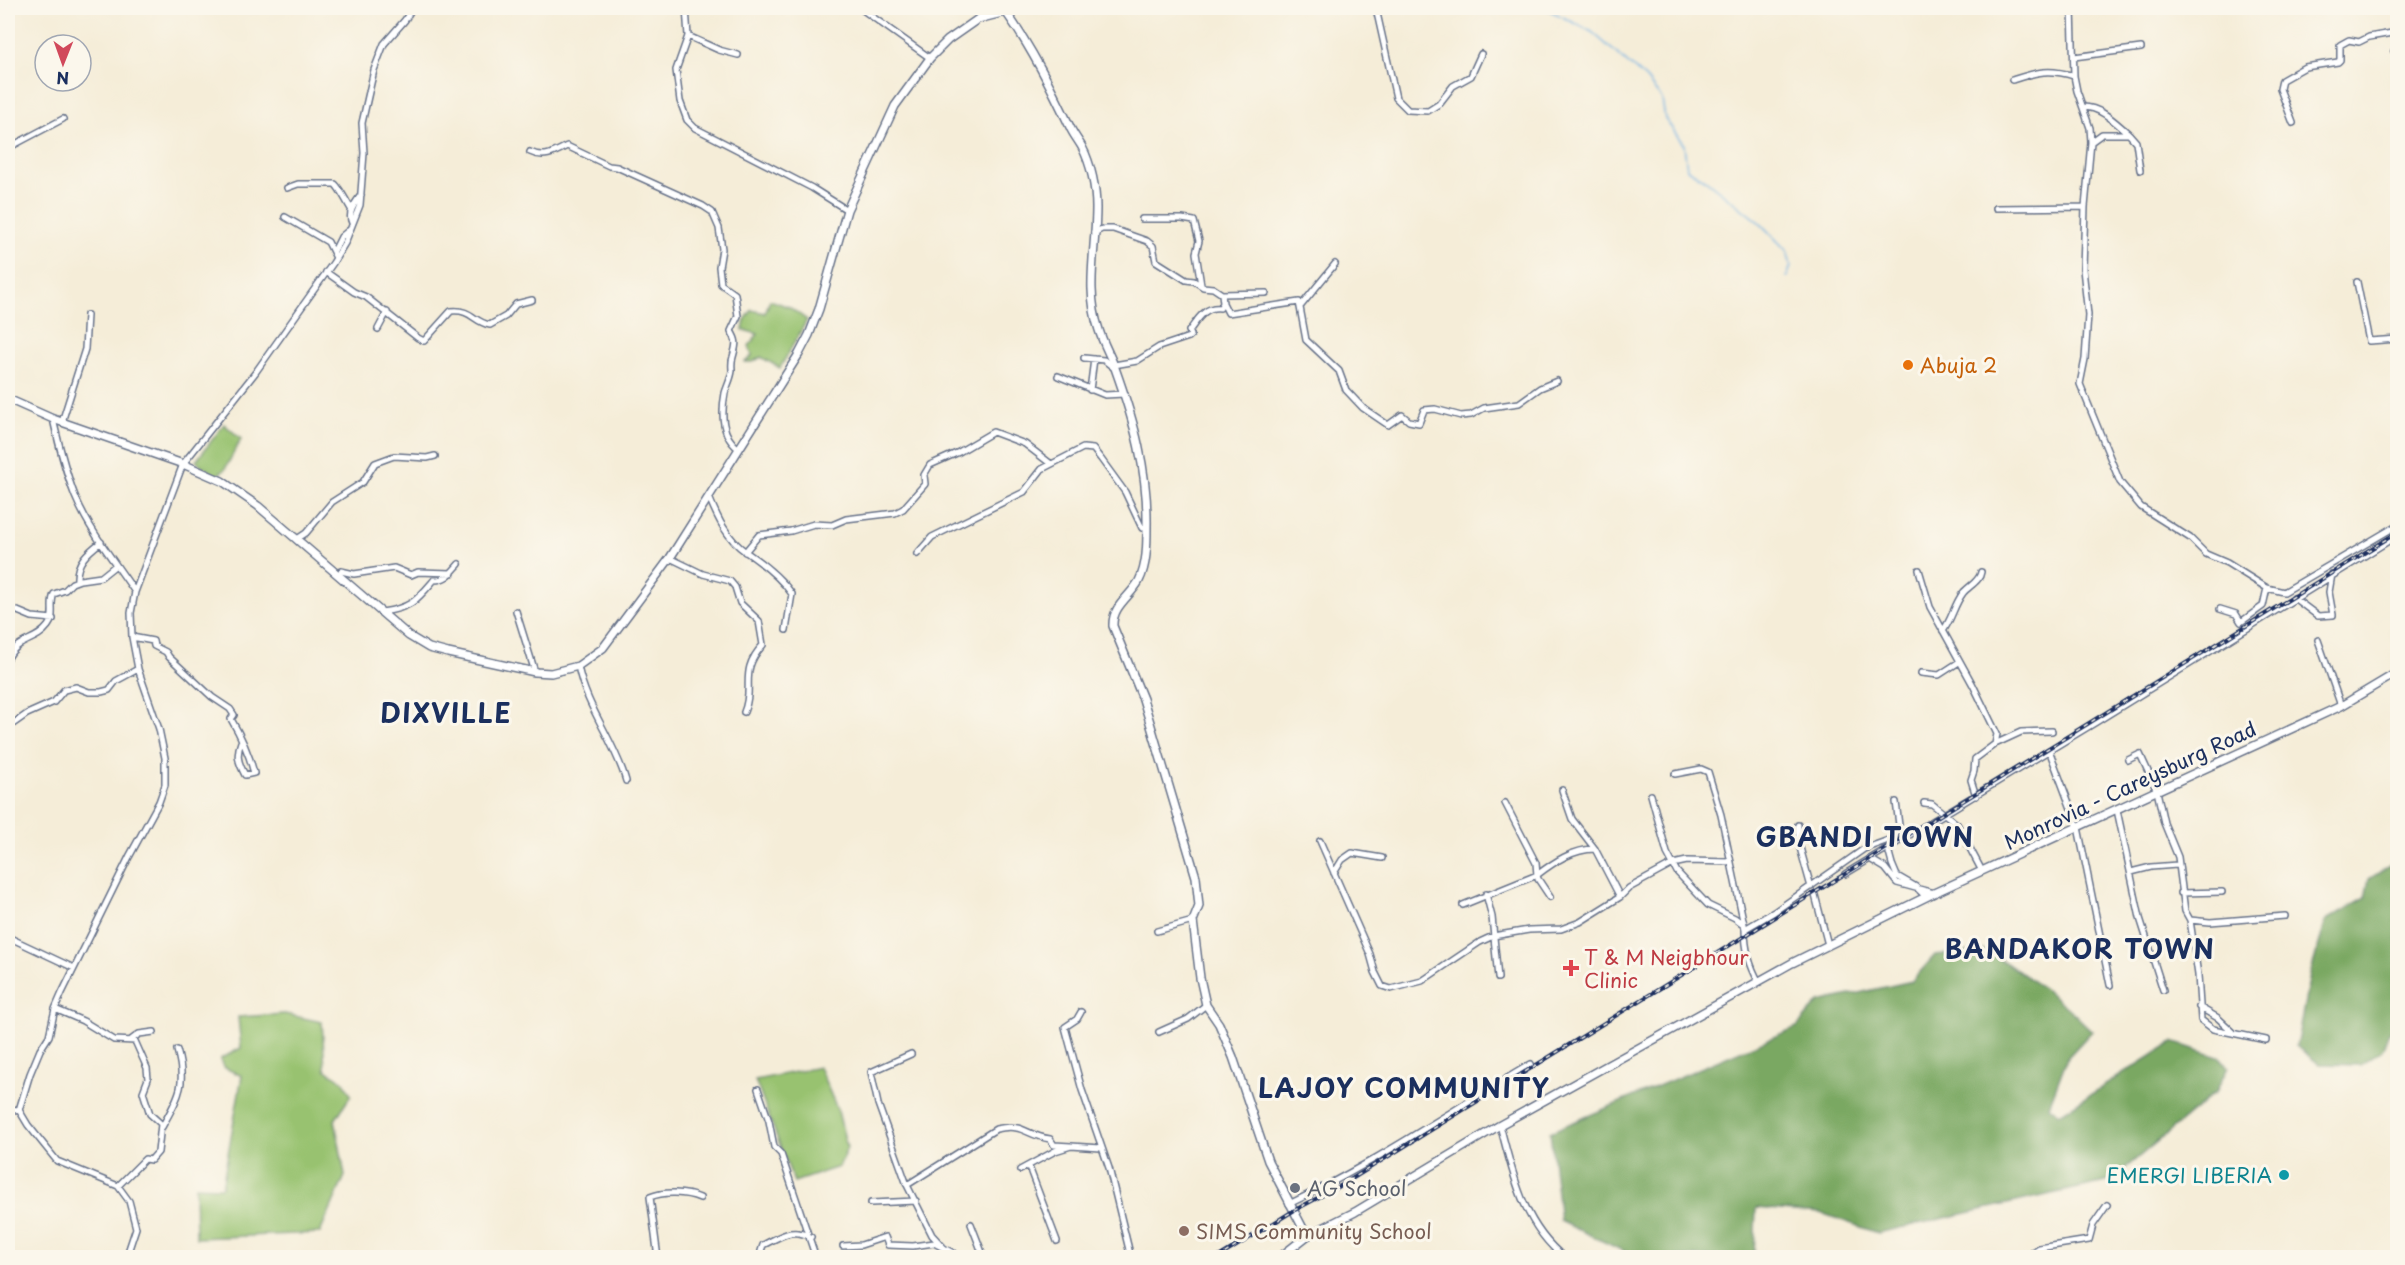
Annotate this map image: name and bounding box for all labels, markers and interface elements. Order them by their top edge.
north arrow [33,33,93,93]
text: N [56,67,69,91]
place label: Abuja 2 [1920,350,1997,380]
marker: Abuja 2 [1901,358,1915,372]
district label: DIXVILLE [380,693,512,732]
street label: Monrovia - Careysburg Road [1999,713,2261,857]
district label: GBANDI TOWN [1755,817,1975,856]
district label: BANDAKOR TOWN [1945,929,2215,968]
place label: T & M Neigbhour Clinic [1584,942,1749,995]
marker: T & M Neigbhour Clinic [1562,959,1580,977]
district label: LAJOY COMMUNITY [1258,1068,1550,1107]
place label: EMERGI LIBERIA [2106,1160,2272,1190]
marker: EMERGI LIBERIA [2277,1168,2291,1182]
place label: AG School [1307,1173,1407,1203]
marker: AG School [1288,1181,1302,1195]
place label: SIMS Community School [1196,1216,1432,1246]
marker: SIMS Community School [1177,1224,1191,1238]

